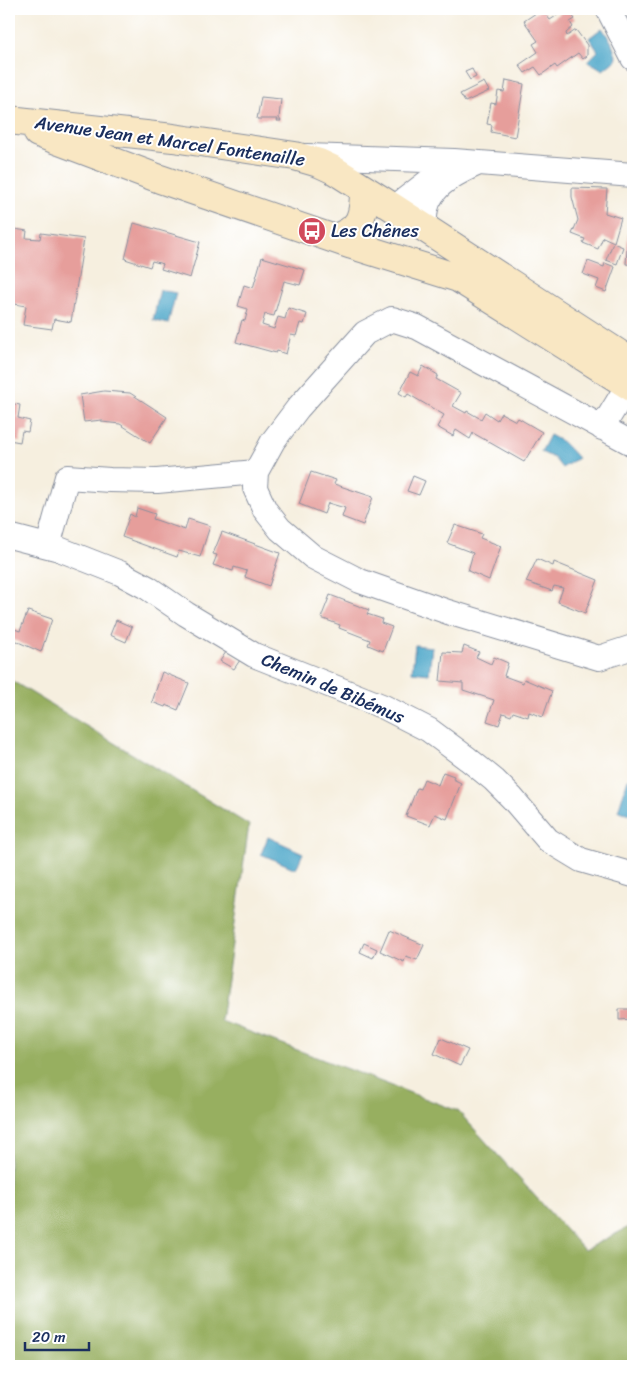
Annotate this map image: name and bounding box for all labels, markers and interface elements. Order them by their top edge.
street label: Avenue Jean et Marcel Fontenaille [32,106,307,176]
place label: Les Chênes [331,215,419,247]
bus stop icon: Les Chênes [297,216,327,246]
street label: Chemin de Bibémus [256,643,410,733]
scale bar [25,1320,89,1352]
text: 20 m [32,1324,66,1350]

